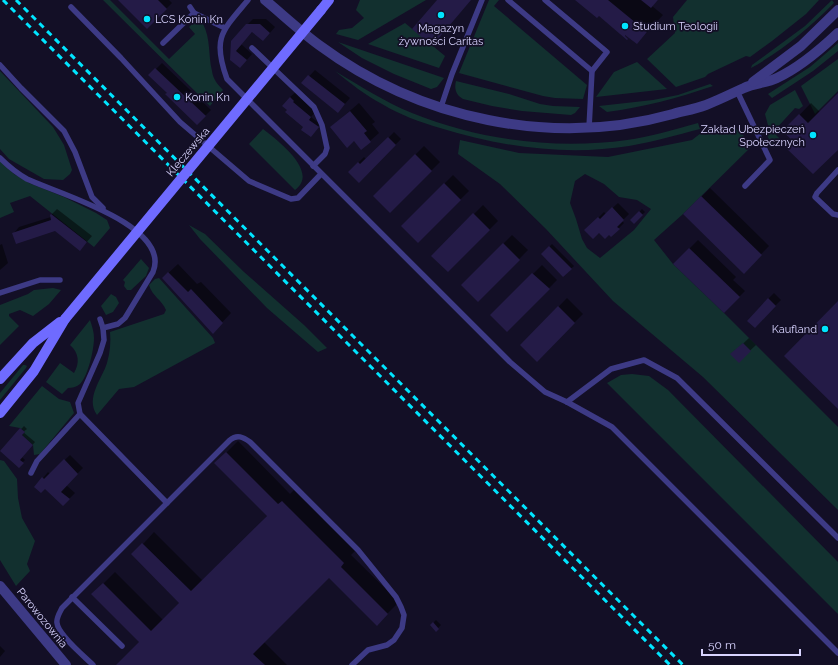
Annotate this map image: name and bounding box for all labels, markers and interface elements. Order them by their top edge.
marker: Magazyn żywności Caritas [436,10,446,20]
place label: LCS Konin Kn [155,13,223,26]
marker: LCS Konin Kn [142,14,152,24]
place label: Studium Teologii [633,20,718,33]
marker: Studium Teologii [620,21,630,31]
place label: Magazyn żywności Caritas [399,22,483,48]
place label: Konin Kn [185,91,230,104]
marker: Konin Kn [172,92,182,102]
place label: Zakład Ubezpieczeń Społecznych [701,123,805,149]
street label: Kleczewska [164,125,212,179]
marker: Zakład Ubezpieczeń Społecznych [808,130,818,140]
place label: Kaufland [772,323,817,336]
marker: Kaufland [820,324,830,334]
street label: Parowozownia [14,585,70,651]
scale bar [702,631,800,657]
text: 50 m [708,638,736,652]

